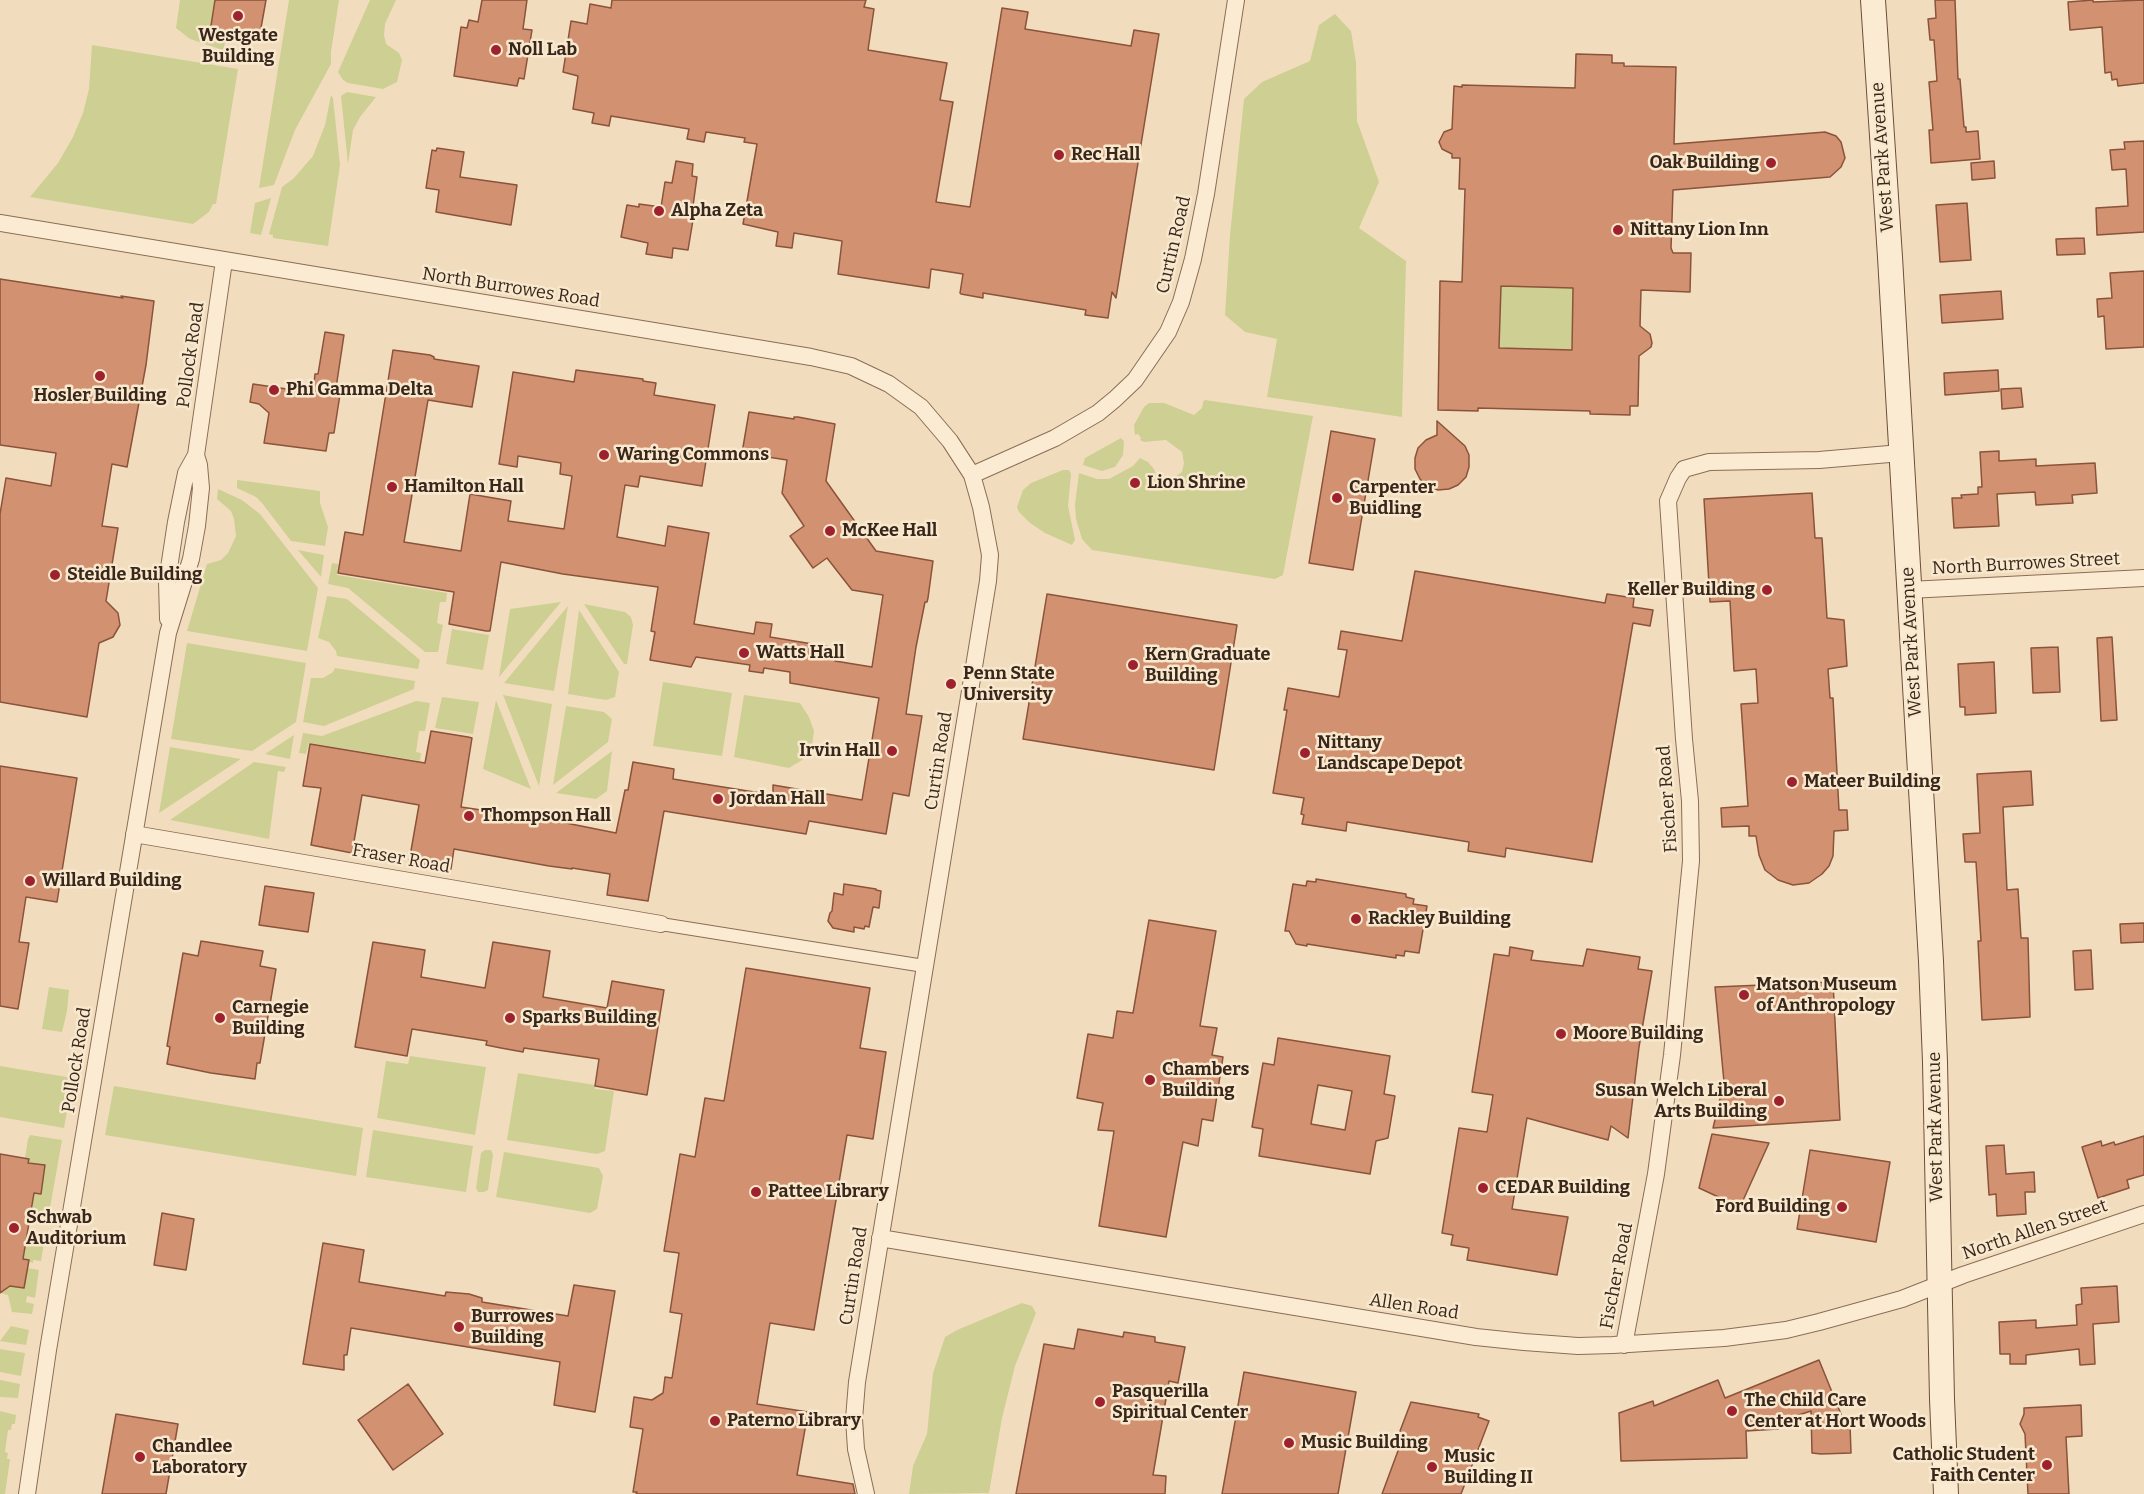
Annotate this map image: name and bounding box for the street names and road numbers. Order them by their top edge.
street label: West Park Avenue [1867,81,1899,233]
street label: Curtin Road [1152,194,1196,296]
street label: North Burrowes Road [421,263,601,313]
street label: Pollock Road [173,301,209,409]
street label: North Burrowes Street [1932,548,2120,580]
street label: West Park Avenue [1897,566,1927,718]
street label: Curtin Road [921,710,957,812]
street label: Fischer Road [1653,745,1683,853]
street label: Fraser Road [350,840,452,878]
street label: Pollock Road [58,1006,96,1114]
street label: West Park Avenue [1924,1052,1948,1202]
street label: North Allen Street [1960,1195,2110,1265]
street label: Fischer Road [1596,1221,1638,1331]
street label: Curtin Road [836,1225,872,1327]
street label: Allen Road [1368,1289,1460,1325]

